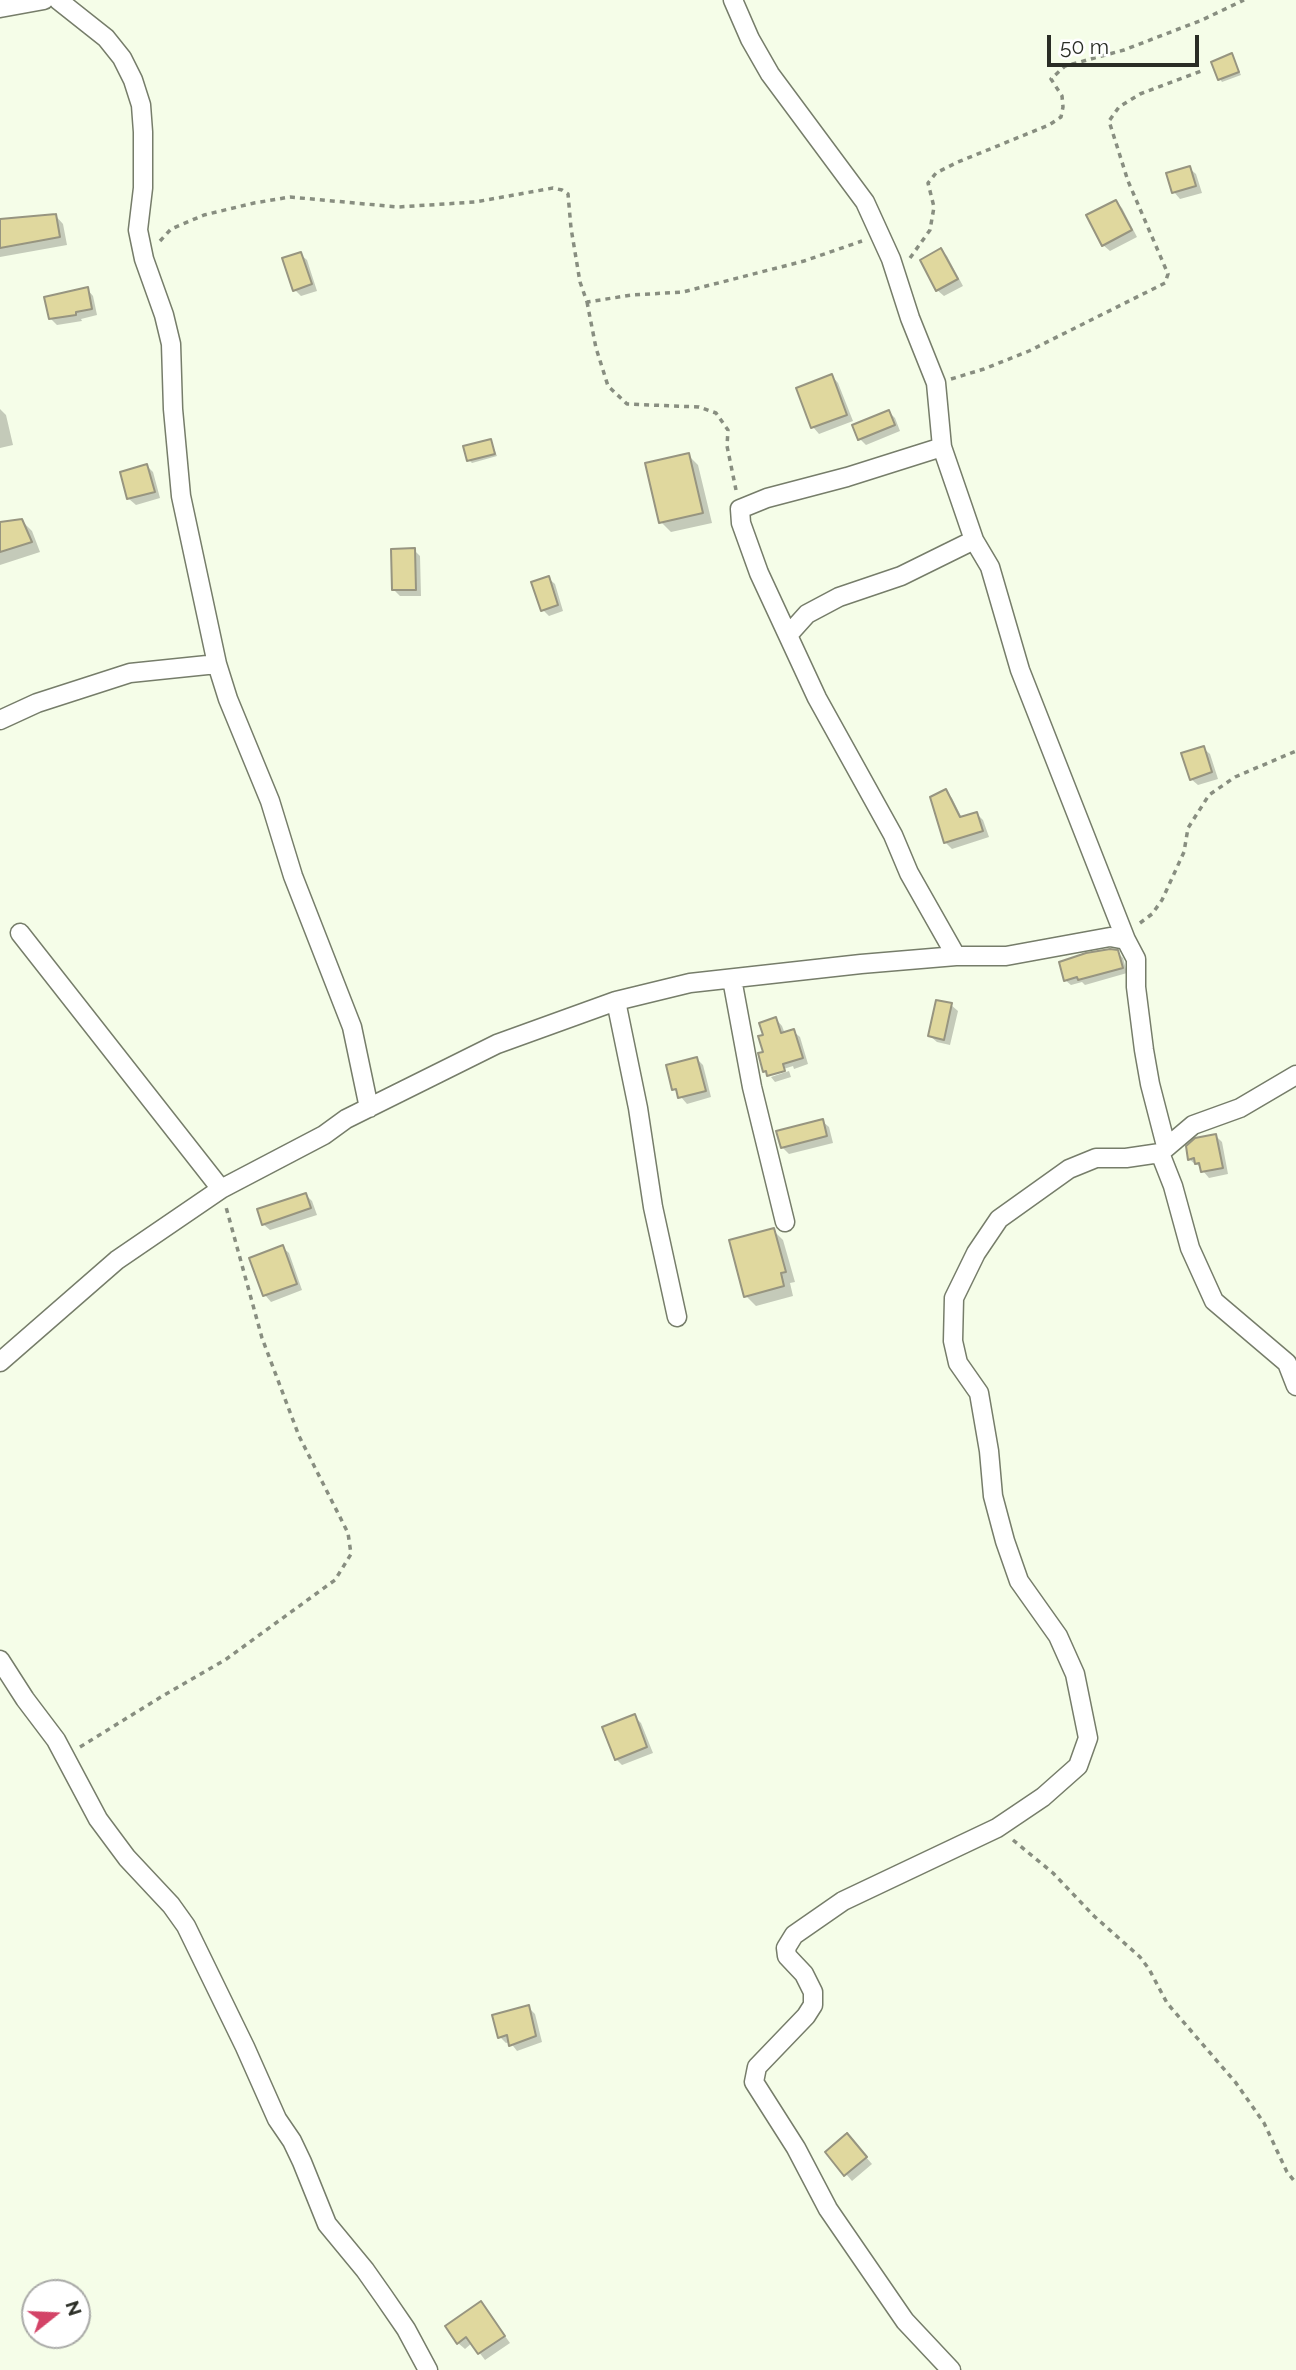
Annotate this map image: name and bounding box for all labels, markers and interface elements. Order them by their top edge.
scale bar [1051,21,1203,65]
text: 50 m [1060,34,1109,59]
north arrow [21,2279,91,2349]
text: N [61,2298,87,2318]

